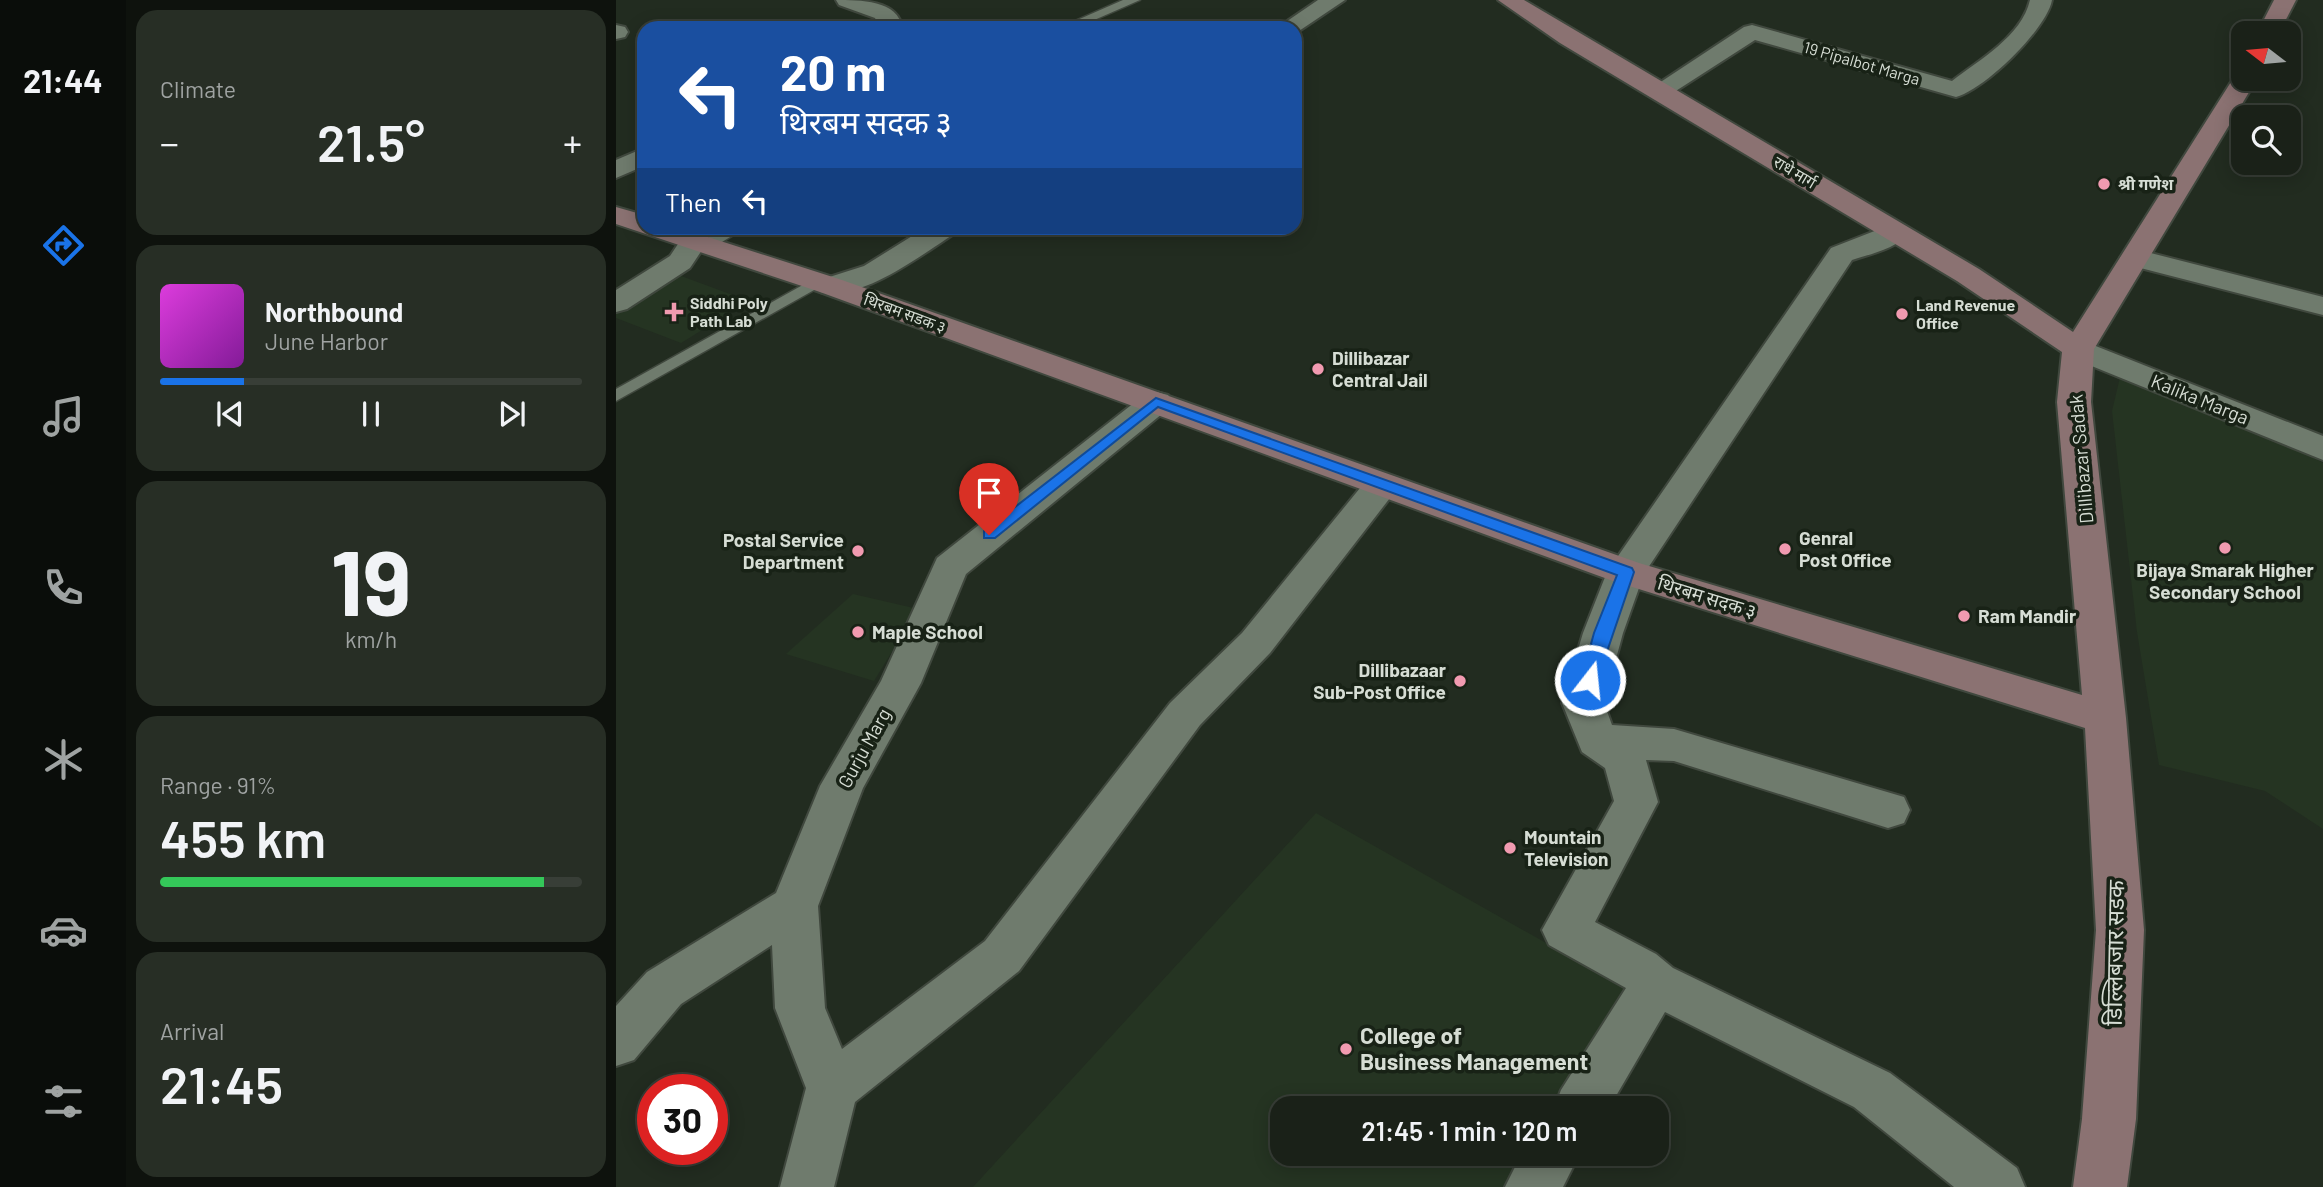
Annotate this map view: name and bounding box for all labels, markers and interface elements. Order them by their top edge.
north arrow [2231,21,2301,91]
map controls [2231,21,2301,175]
street label: 19 Pipalbot Marga [1802,37,1922,88]
text: 20 m [780,42,886,101]
icon: left [665,49,756,140]
text: 21:44 [23,61,103,99]
text: Climate [160,75,236,103]
text: थिरबम सदक ३ [780,102,952,140]
button: search [2231,105,2301,175]
text: 21.5° [317,110,425,172]
text: − [160,119,179,165]
text: + [563,119,582,165]
street label: राधे मार्ग [1770,151,1821,192]
place label: श्री गणेश [2118,174,2174,193]
marker: श्री गणेश [2096,176,2112,192]
icon: left [736,182,774,220]
text: Then [665,186,722,217]
icon: directions [39,221,88,270]
street label: थिरबम सडक ३ [862,289,949,336]
place label: Siddhi Poly Path Lab [690,293,768,330]
place label: Land Revenue Office [1916,295,2016,332]
text: Northbound [265,296,403,327]
marker: Siddhi Poly Path Lab [664,302,684,322]
marker: Land Revenue Office [1894,306,1910,322]
text: June Harbor [265,327,388,355]
place label: Dillibazar Central Jail [1332,346,1428,391]
marker: Dillibazar Central Jail [1310,361,1326,377]
street label: Kalika Marga [2148,369,2252,429]
icon: music [39,392,88,441]
street label: Dillibazar Sadak [2063,394,2098,525]
icon: previous [211,395,249,433]
icon: pause [352,395,390,433]
icon: next [493,395,531,433]
pin [959,463,1019,535]
icon: arrive [970,474,1008,512]
text: 19 [331,525,411,634]
place label: Genral Post Office [1799,526,1892,571]
place label: Postal Service Department [723,528,844,573]
marker: Bijaya Smarak Higher Secondary School [2217,540,2233,556]
marker: Genral Post Office [1777,541,1793,557]
marker: Postal Service Department [850,543,866,559]
place label: Bijaya Smarak Higher Secondary School [2136,558,2315,603]
icon: phone [39,563,88,612]
street label: थिरबम सदक ३ [1655,571,1759,622]
place label: Ram Mandir [1978,604,2077,627]
marker: Ram Mandir [1956,608,1972,624]
place label: Maple School [872,620,983,643]
marker: Maple School [850,624,866,640]
text: km/h [345,625,397,653]
position arrow [1553,643,1627,717]
place label: Dillibazaar Sub-Post Office [1313,658,1447,703]
marker: Dillibazaar Sub-Post Office [1452,673,1468,689]
street label: Gurju Marg [832,704,895,792]
icon: climate [39,735,88,784]
text: Range · 91% [160,771,276,799]
text: 455 km [160,806,326,868]
place label: Mountain Television [1524,825,1608,870]
marker: Mountain Television [1502,840,1518,856]
street label: डिल्लिबजार सडक [2099,878,2129,1026]
icon: car [39,906,88,955]
text: Arrival [160,1017,224,1045]
place label: College of Business Management [1360,1021,1588,1075]
marker: College of Business Management [1338,1041,1354,1057]
text: 21:45 [160,1052,283,1114]
speed limit sign: 30 [637,1074,728,1165]
icon: filters [39,1077,88,1126]
text: 21:45 · 1 min · 120 m [1362,1115,1577,1146]

